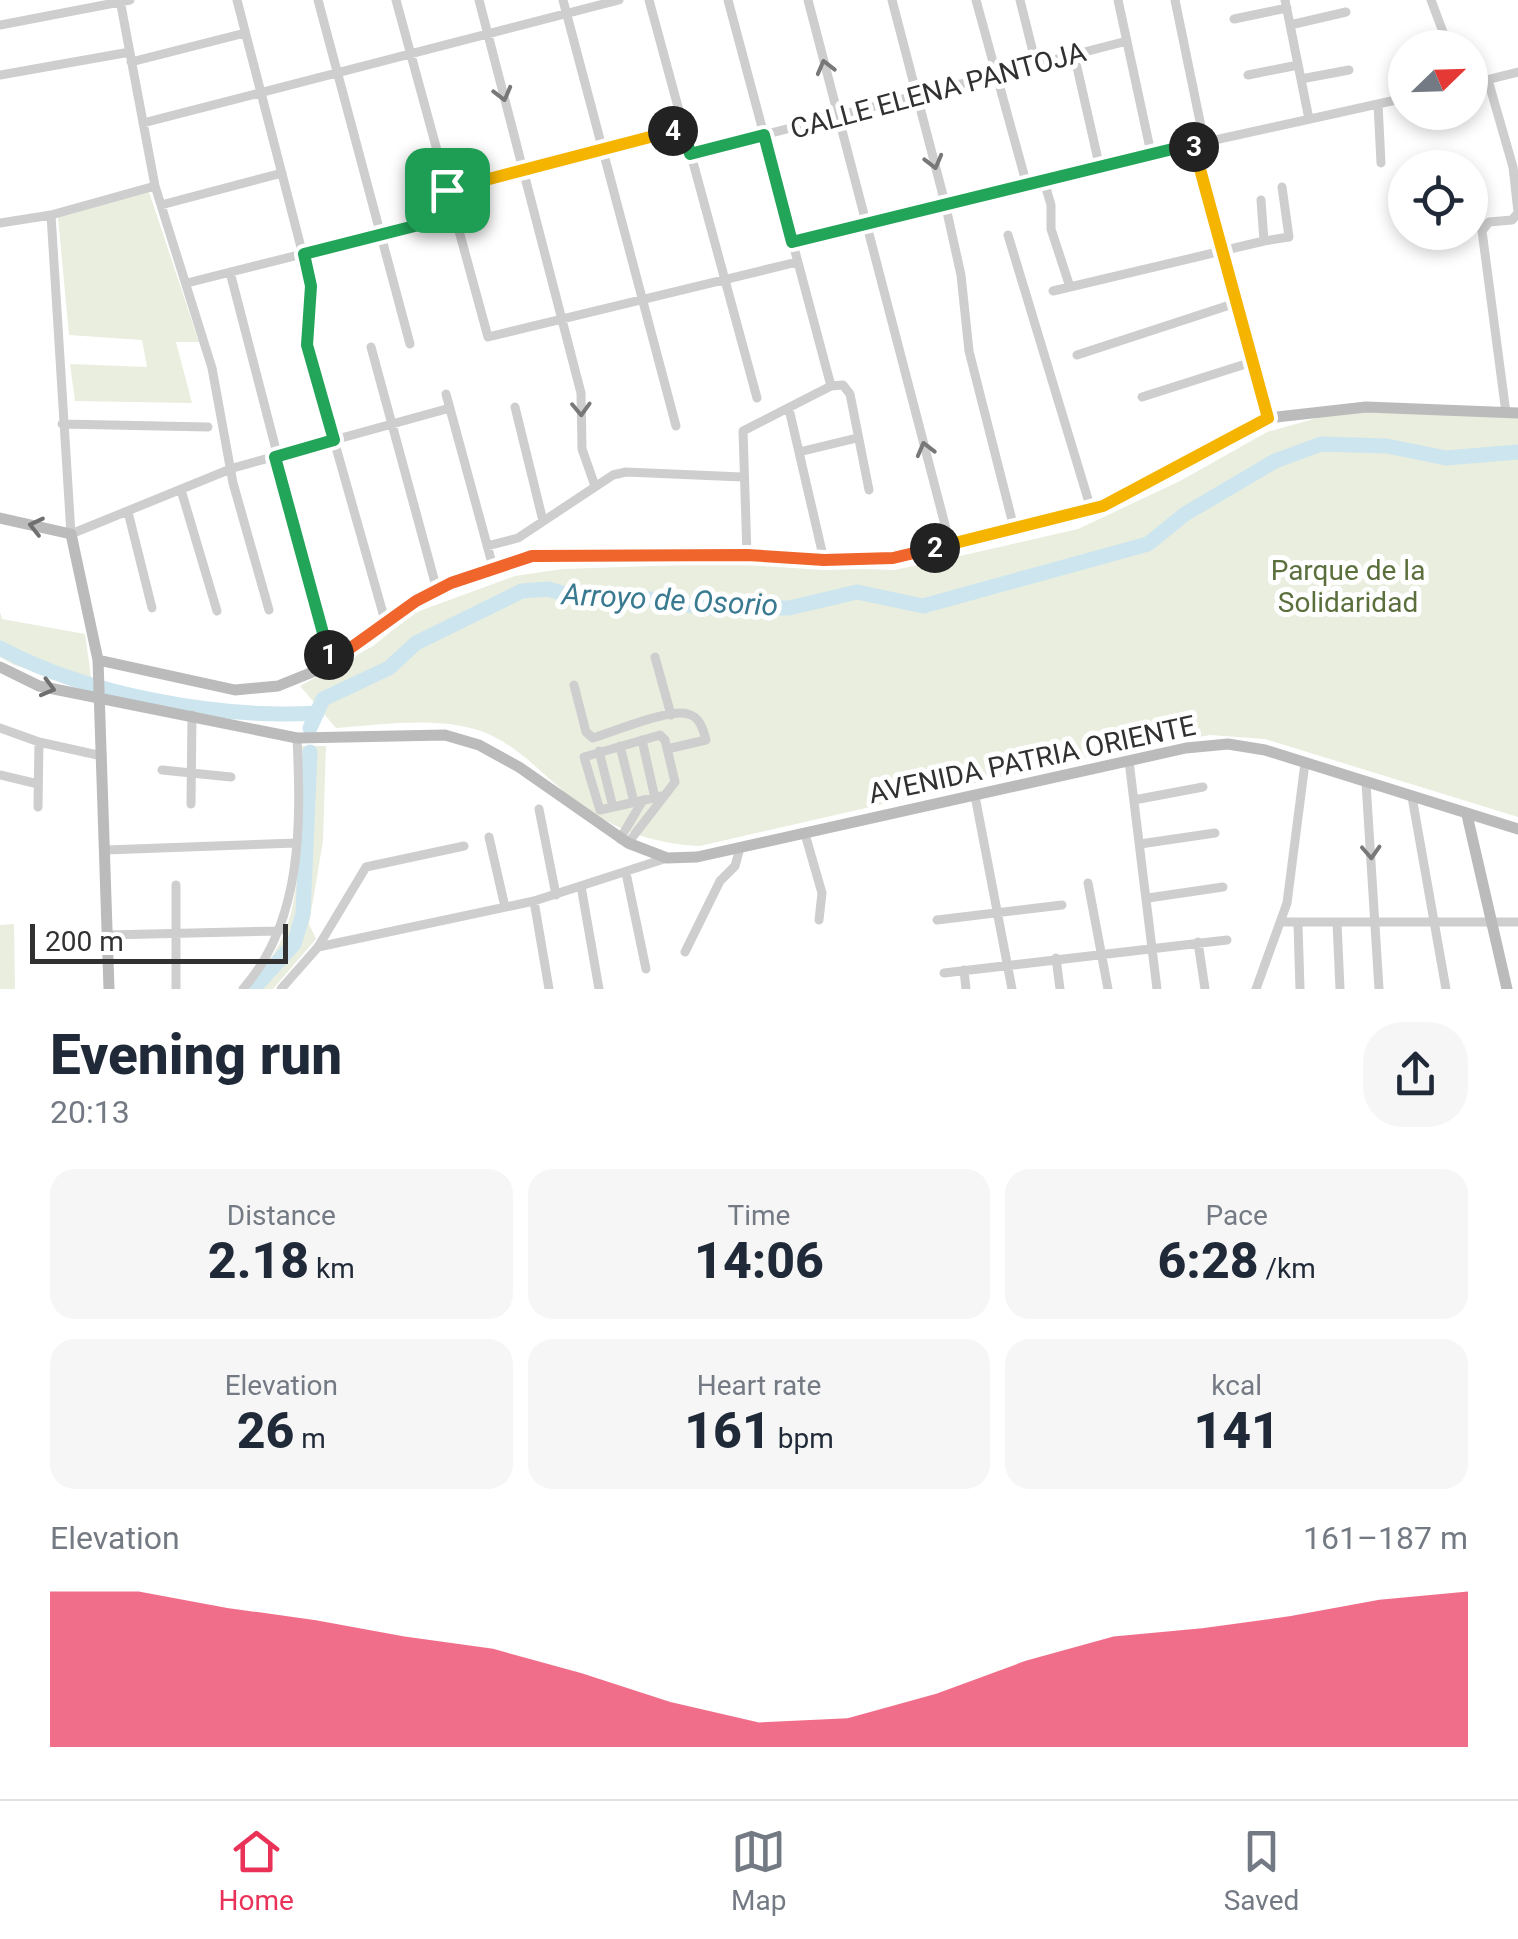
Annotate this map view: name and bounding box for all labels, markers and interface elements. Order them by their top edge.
north arrow [1388,30,1488,130]
map controls [1388,30,1488,250]
street label: CALLE ELENA PANTOJA [787,35,1089,146]
one-way arrow [816,59,837,76]
one-way arrow [492,85,513,102]
pin: 4 [648,106,698,156]
text: 4 [665,114,681,147]
pin: 3 [1169,122,1219,172]
text: 3 [1186,130,1202,163]
pin [405,148,490,233]
button: locate [1388,150,1488,250]
one-way arrow [923,153,944,170]
icon: arrive [420,163,475,218]
one-way arrow [571,402,592,418]
one-way arrow [916,441,937,459]
one-way arrow [27,517,44,538]
pin: 2 [910,523,960,573]
text: 2 [927,531,943,564]
park label: Parque de la Solidaridad [1271,554,1425,619]
water label: Arroyo de Osorio [559,576,779,623]
pin: 1 [304,630,354,680]
text: 1 [321,638,337,671]
one-way arrow [39,676,56,697]
street label: AVENIDA PATRIA ORIENTE [866,709,1199,810]
one-way arrow [1359,845,1381,861]
scale bar [30,919,288,964]
text: 200 m [45,925,124,958]
button: share [1363,1022,1468,1127]
text: Evening run [50,1023,342,1087]
text: 20:13 [50,1093,130,1131]
text: Distance [227,1199,336,1232]
text: Time [728,1199,790,1232]
text: Pace [1206,1199,1268,1232]
text: 2.18 [208,1232,309,1290]
text: 14:06 [694,1232,824,1290]
text: 6:28 [1158,1232,1259,1290]
text: km [309,1252,355,1285]
text: /km [1259,1252,1316,1285]
text: Elevation [225,1369,338,1402]
text: Heart rate [697,1369,821,1402]
text: kcal [1211,1369,1262,1402]
text: 26 [237,1402,294,1460]
text: 161 [684,1402,771,1460]
text: 141 [1193,1402,1280,1460]
text: m [294,1422,326,1455]
text: bpm [771,1422,834,1455]
text: Elevation [50,1519,180,1557]
text: 161–187 m [1303,1519,1468,1557]
tab: Home [219,1824,294,1917]
tab: Map [731,1824,787,1917]
tab: Saved [1224,1824,1299,1917]

